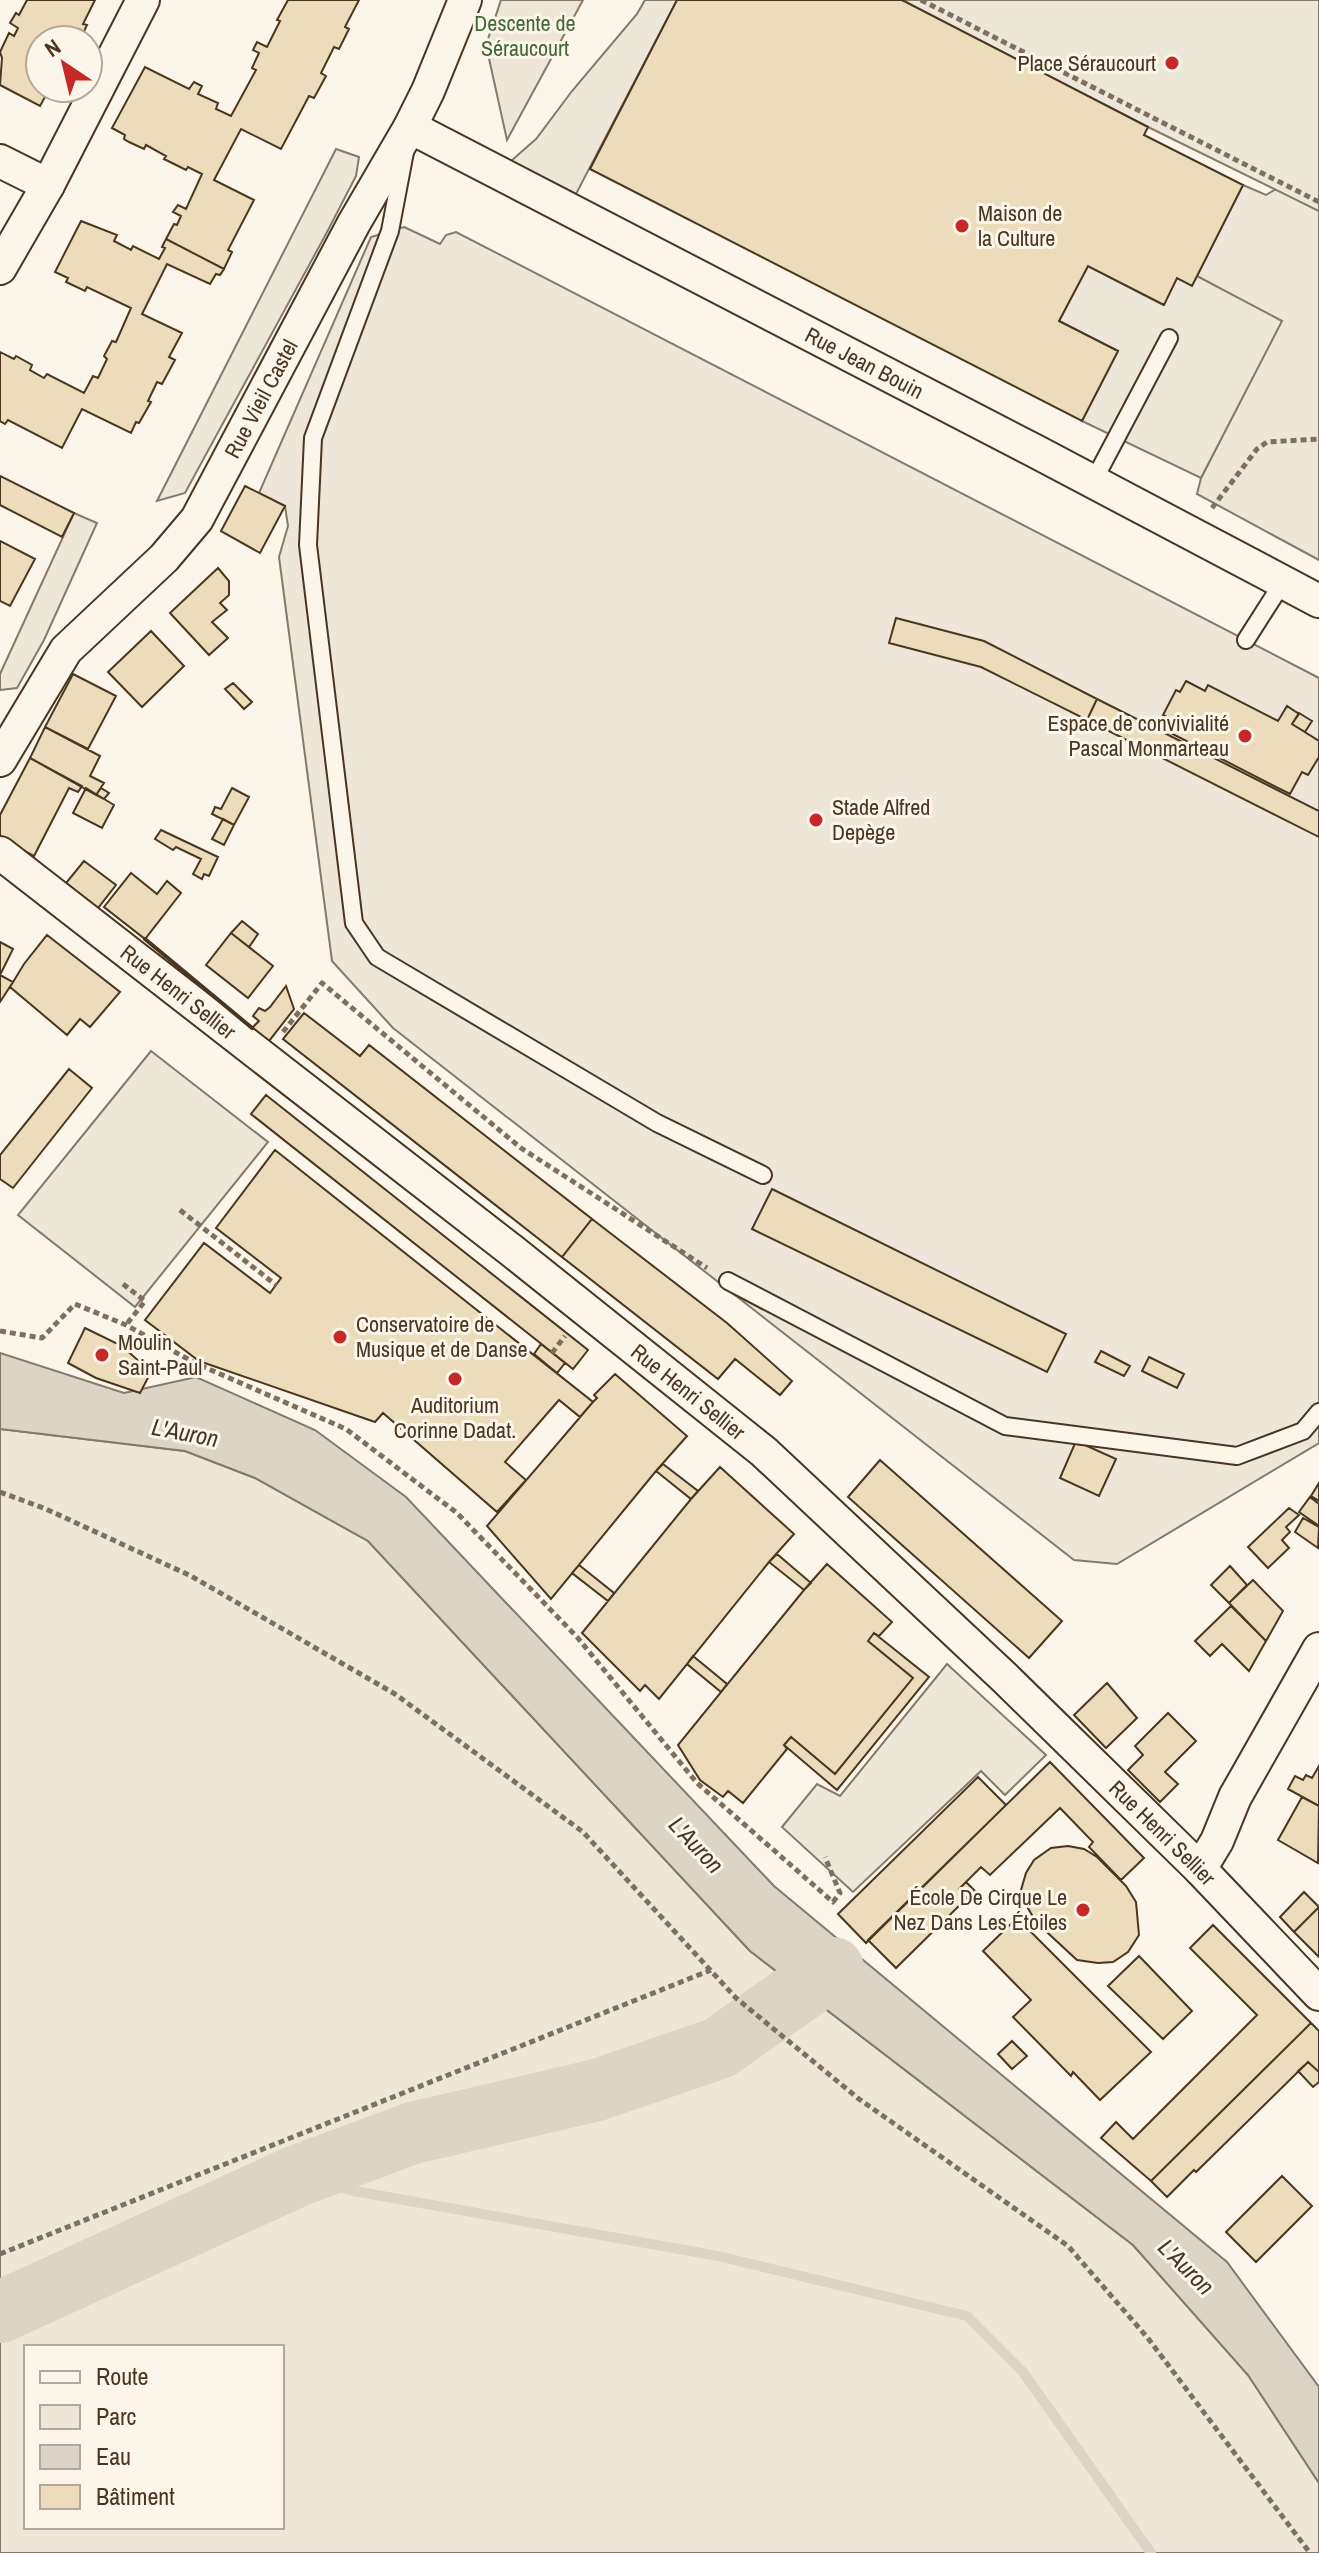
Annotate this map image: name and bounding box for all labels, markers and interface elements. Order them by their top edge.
park label: Descente de Séraucourt [474,8,576,63]
north arrow [24,24,104,104]
text: N [39,32,66,64]
place label: Place Séraucourt [1018,48,1156,78]
marker: Place Séraucourt [1163,54,1181,72]
place label: Maison de la Culture [978,198,1062,253]
marker: Maison de la Culture [953,217,971,235]
street label: Rue Jean Bouin [800,320,929,406]
street label: Rue Vieil Castel [217,334,305,463]
place label: Espace de convivialité Pascal Monmarteau [1047,708,1229,763]
marker: Espace de convivialité Pascal Monmarteau [1236,727,1254,745]
place label: Stade Alfred Depège [832,792,930,847]
marker: Stade Alfred Depège [807,811,825,829]
street label: Rue Henri Sellier [115,937,242,1046]
place label: Conservatoire de Musique et de Danse [356,1309,528,1364]
place label: Moulin Saint-Paul [118,1327,202,1382]
marker: Conservatoire de Musique et de Danse [331,1328,349,1346]
street label: Rue Henri Sellier [625,1337,752,1447]
marker: Moulin Saint-Paul [93,1346,111,1364]
marker: Auditorium Corinne Dadat. [446,1370,464,1388]
place label: Auditorium Corinne Dadat. [394,1390,516,1445]
water label: L'Auron [149,1410,221,1454]
street label: Rue Henri Sellier [1103,1773,1223,1892]
water label: L'Auron [662,1809,731,1880]
place label: École De Cirque Le Nez Dans Les Étoiles [894,1882,1067,1937]
marker: École De Cirque Le Nez Dans Les Étoiles [1074,1901,1092,1919]
water label: L'Auron [1152,2231,1222,2301]
legend [24,2345,284,2529]
text: Route [96,2360,149,2392]
text: Parc [96,2400,137,2432]
text: Eau [96,2440,131,2472]
text: Bâtiment [96,2480,175,2512]

